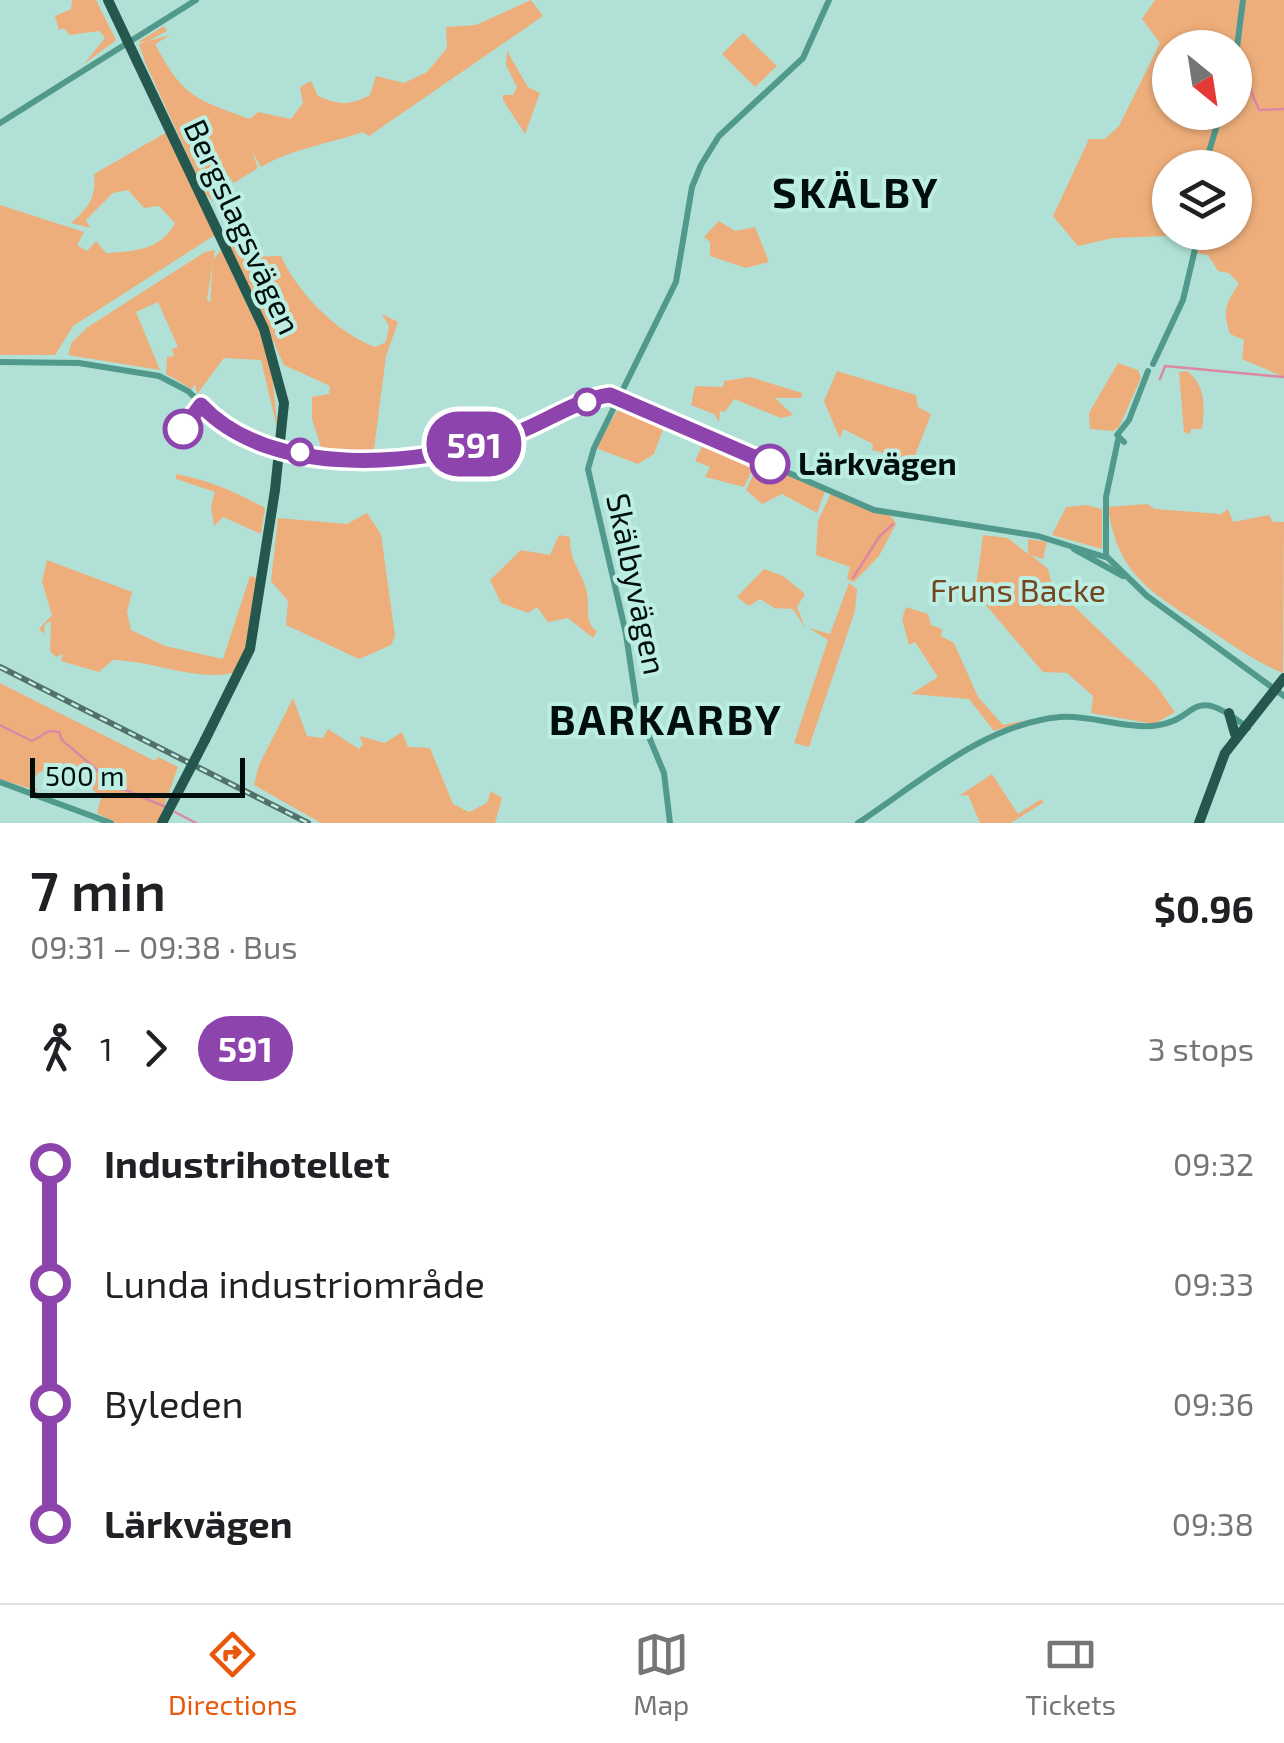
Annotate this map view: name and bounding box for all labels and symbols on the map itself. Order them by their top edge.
north arrow [1152,30,1252,130]
street label: Bergslagsvägen [177,113,310,340]
district label: SKÄLBY [772,166,940,216]
unlabelled marker [574,389,600,415]
unlabelled marker [164,410,202,448]
line badge: 591 [416,412,532,476]
unlabelled marker [287,439,313,465]
place label: Lärkvägen [798,443,957,481]
marker: Lärkvägen [751,445,789,483]
street label: Skälbyvägen [600,490,676,678]
park label: Fruns Backe [930,570,1106,608]
district label: BARKARBY [549,693,783,743]
scale bar [30,753,245,798]

